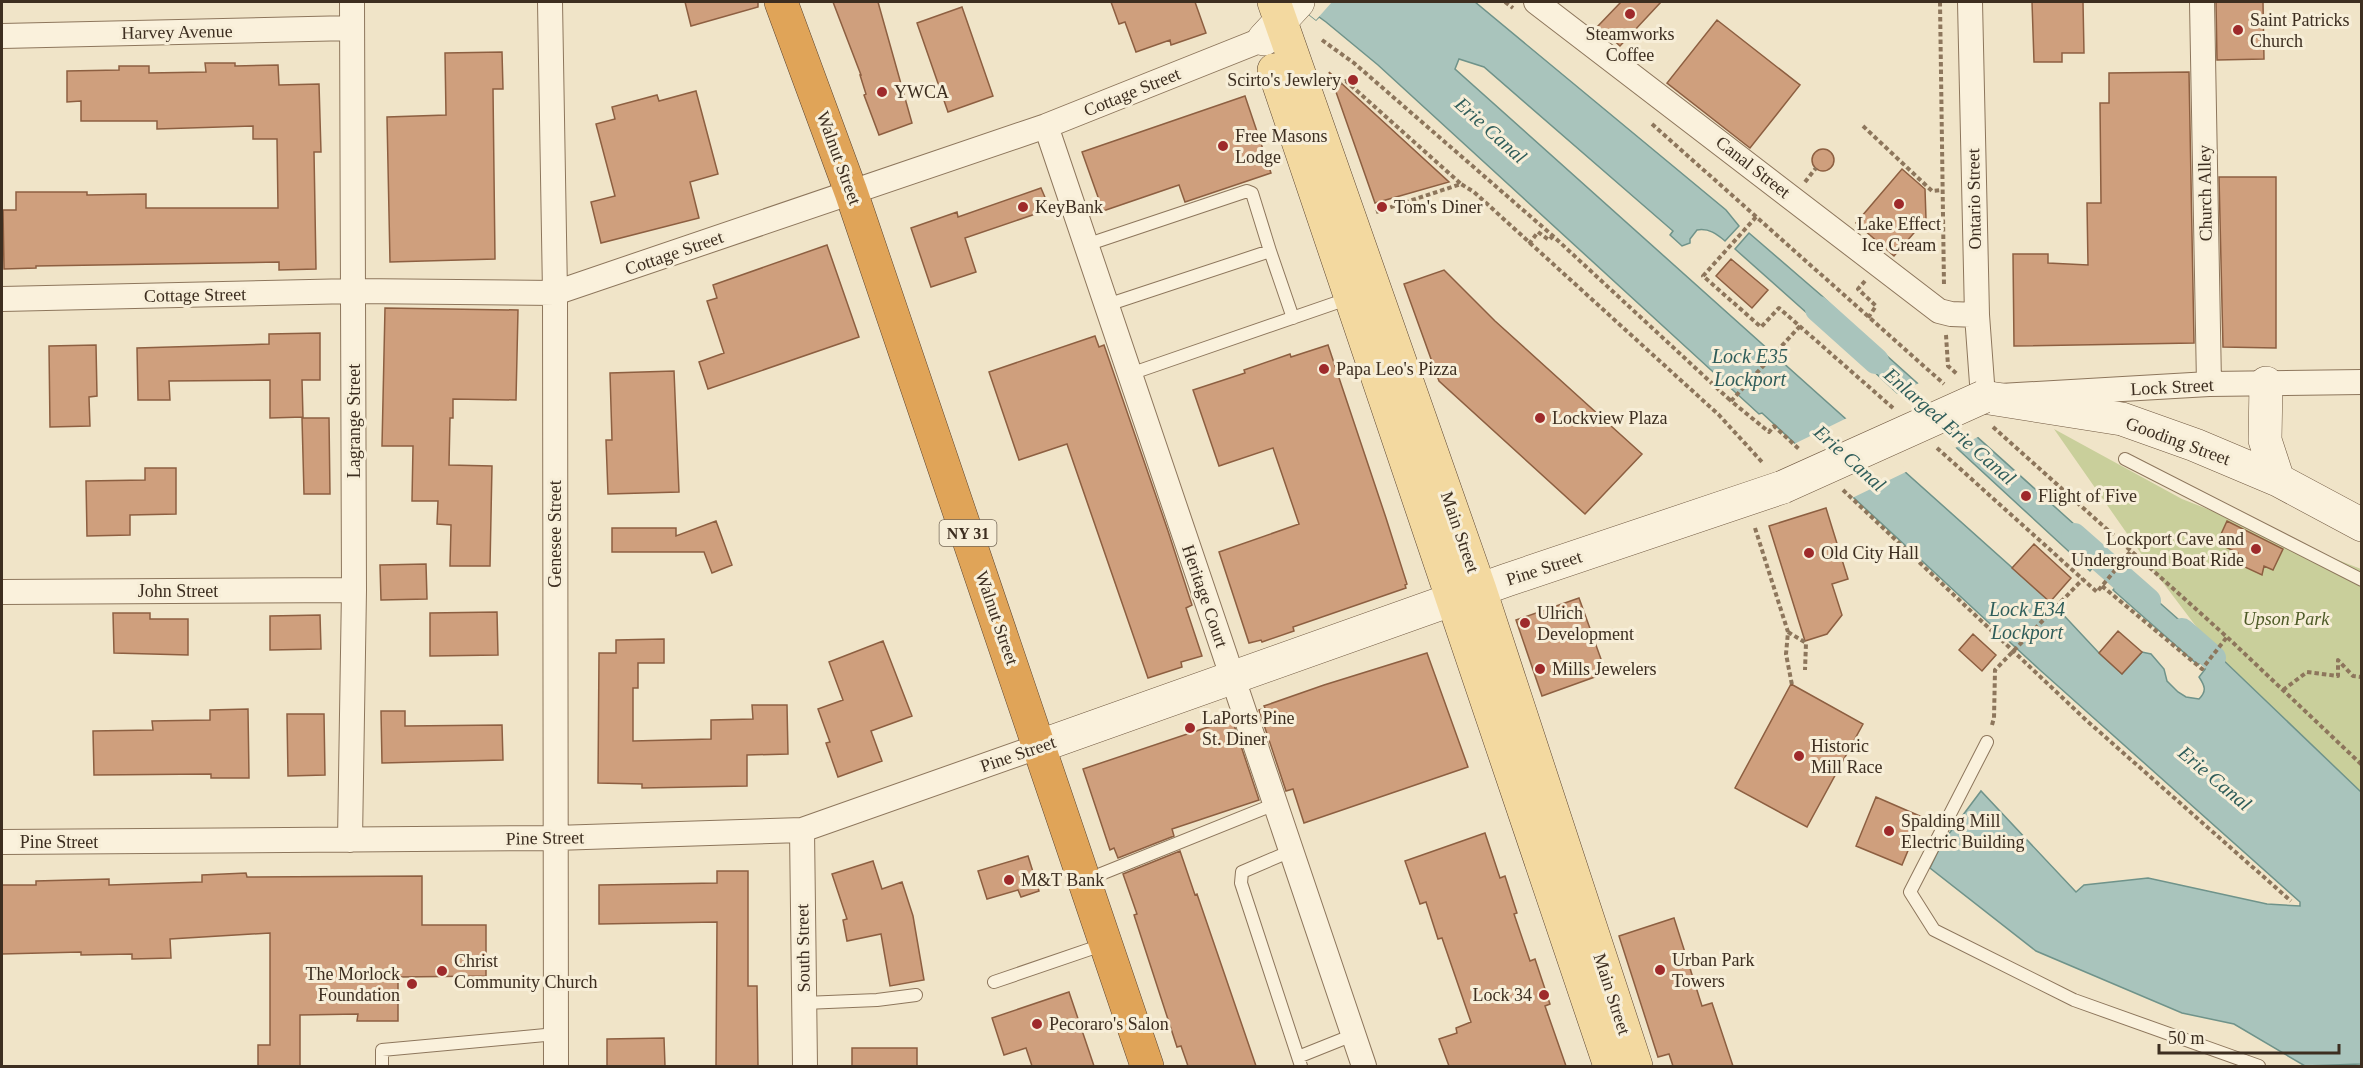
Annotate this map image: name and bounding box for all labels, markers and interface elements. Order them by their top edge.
marker: Steamworks Coffee [1623,7,1637,21]
place label: Saint Patricks Church [2250,10,2350,51]
street label: Harvey Avenue [121,21,233,43]
marker: Saint Patricks Church [2231,23,2245,37]
place label: Steamworks Coffee [1586,24,1675,65]
street label: Cottage Street [1081,64,1183,120]
place label: Scirto's Jewlery [1227,70,1341,90]
marker: Scirto's Jewlery [1346,73,1360,87]
place label: YWCA [894,82,949,102]
marker: YWCA [875,85,889,99]
water label: Erie Canal [1450,92,1532,168]
street label: Walnut Street [813,109,865,207]
place label: Free Masons Lodge [1235,126,1328,167]
street label: Canal Street [1712,132,1794,202]
marker: Free Masons Lodge [1216,139,1230,153]
street label: Church Alley [2194,145,2216,241]
street label: Ontario Street [1963,148,1985,250]
place label: KeyBank [1035,197,1103,217]
place label: Tom's Diner [1394,197,1482,217]
marker: Lake Effect Ice Cream [1892,197,1906,211]
marker: KeyBank [1016,200,1030,214]
marker: Tom's Diner [1375,200,1389,214]
place label: Lake Effect Ice Cream [1857,214,1941,255]
street label: Cottage Street [622,227,726,279]
street label: Cottage Street [144,284,246,306]
water label: Lock E35 Lockport [1711,345,1788,391]
place label: Papa Leo's Pizza [1336,359,1457,379]
marker: Papa Leo's Pizza [1317,362,1331,376]
water label: Enlarged Erie Canal [1878,362,2021,490]
street label: Lagrange Street [344,364,364,478]
street label: Lock Street [2130,375,2214,399]
place label: Lockview Plaza [1552,408,1667,428]
marker: Lockview Plaza [1533,411,1547,425]
street label: Gooding Street [2123,413,2233,469]
water label: Erie Canal [1809,420,1891,496]
street label: Genesee Street [545,480,565,588]
place label: Flight of Five [2038,486,2137,506]
street label: Main Street [1437,489,1483,575]
marker: Flight of Five [2019,489,2033,503]
road number: NY 31 [940,520,996,546]
place label: Lockport Cave and Underground Boat Ride [2071,529,2244,570]
street label: Heritage Court [1178,542,1232,650]
marker: Lockport Cave and Underground Boat Ride [2249,542,2263,556]
place label: Old City Hall [1821,543,1919,563]
street label: Pine Street [1504,546,1584,590]
marker: Old City Hall [1802,546,1816,560]
street label: Walnut Street [972,568,1022,668]
street label: John Street [138,581,218,601]
water label: Lock E34 Lockport [1988,598,2065,644]
place label: Ulrich Development [1537,603,1634,644]
park label: Upson Park [2243,609,2330,629]
marker: Ulrich Development [1518,616,1532,630]
place label: Mills Jewelers [1552,659,1656,679]
marker: Mills Jewelers [1533,662,1547,676]
place label: LaPorts Pine St. Diner [1202,708,1295,749]
marker: LaPorts Pine St. Diner [1183,721,1197,735]
street label: Pine Street [978,732,1058,776]
place label: Historic Mill Race [1811,736,1882,777]
water label: Erie Canal [2173,741,2256,815]
marker: Historic Mill Race [1792,749,1806,763]
place label: Spalding Mill Electric Building [1901,811,2024,852]
marker: Spalding Mill Electric Building [1882,824,1896,838]
street label: Pine Street [506,827,584,849]
street label: Pine Street [20,832,98,852]
place label: M&T Bank [1021,870,1104,890]
marker: M&T Bank [1002,873,1016,887]
street label: South Street [792,904,814,992]
place label: Urban Park Towers [1672,950,1754,991]
place label: Christ Community Church [454,951,598,992]
street label: Main Street [1589,951,1635,1037]
marker: Urban Park Towers [1653,963,1667,977]
place label: The Morlock Foundation [306,964,400,1005]
marker: Christ Community Church [435,964,449,978]
marker: The Morlock Foundation [405,977,419,991]
place label: Lock 34 [1473,985,1532,1005]
marker: Lock 34 [1537,988,1551,1002]
place label: Pecoraro's Salon [1049,1014,1169,1034]
marker: Pecoraro's Salon [1030,1017,1044,1031]
scale bar [2159,1017,2339,1055]
text: 50 m [2168,1028,2205,1048]

